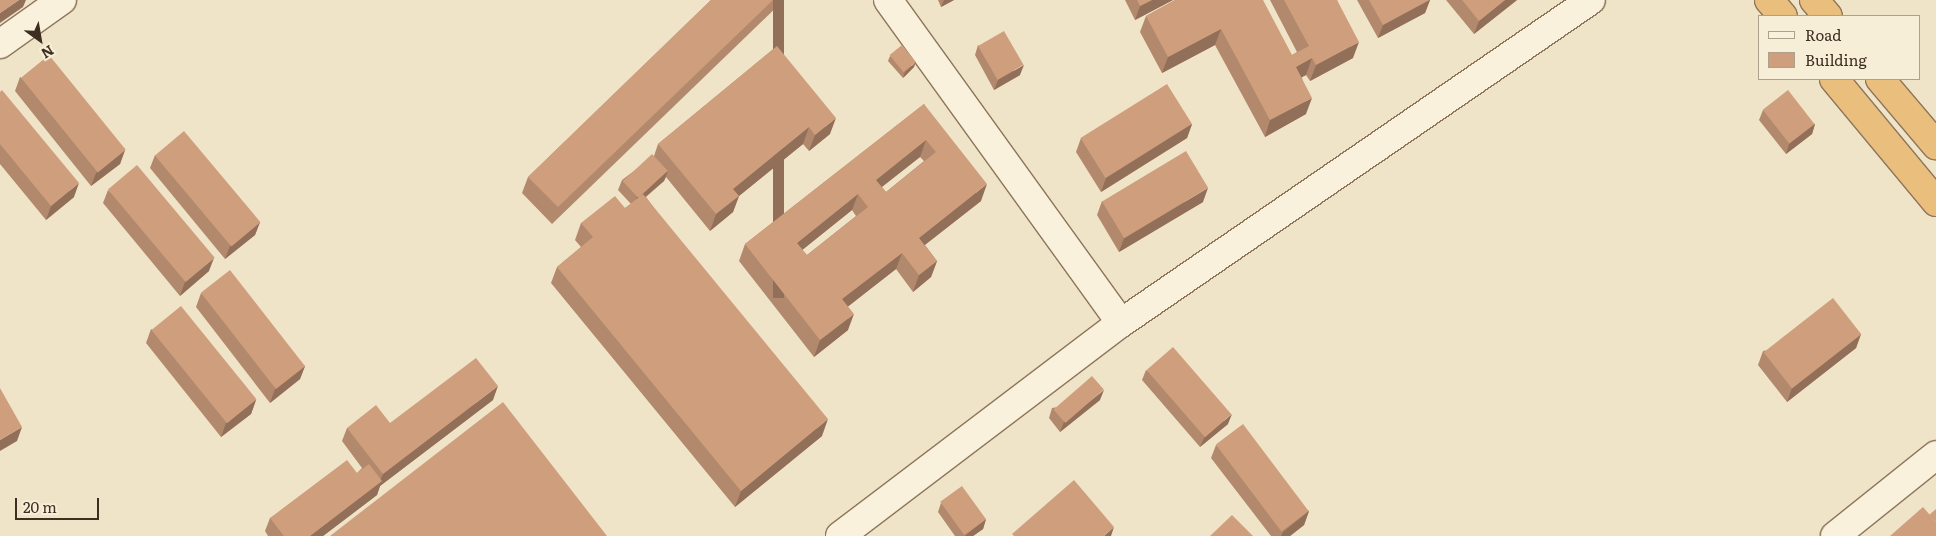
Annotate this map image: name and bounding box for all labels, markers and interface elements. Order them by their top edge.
north arrow [15,15,65,65]
legend [1758,15,1921,80]
text: Road [1805,23,1841,46]
text: N [38,41,58,64]
text: Building [1805,48,1867,71]
scale bar [18,488,101,520]
text: 20 m [23,495,57,518]

